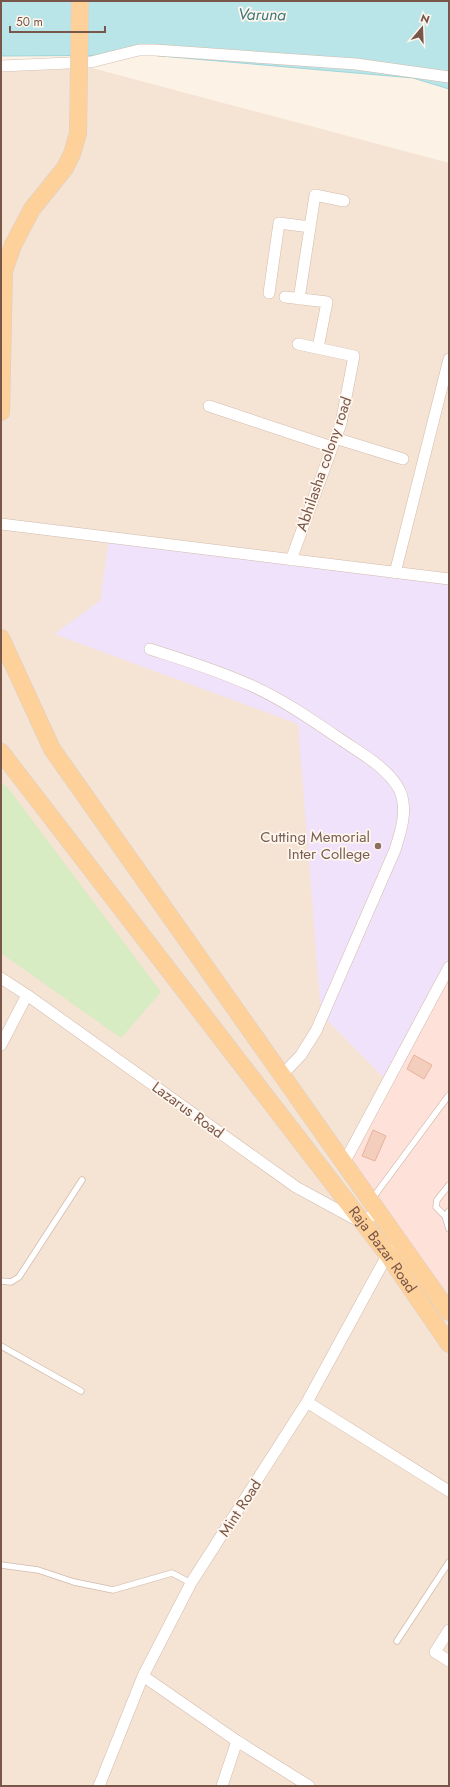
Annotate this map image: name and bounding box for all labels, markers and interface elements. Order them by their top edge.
water label: Varuna [238,3,286,26]
scale bar [10,8,105,34]
north arrow [402,8,442,48]
text: N [419,10,432,28]
text: 50 m [16,13,43,31]
street label: Abhilasha colony road [291,394,357,534]
place label: Cutting Memorial Inter College [260,826,370,865]
marker: Cutting Memorial Inter College [373,841,383,851]
street label: Lazarus Road [148,1076,228,1144]
street label: Raja Bazar Road [343,1201,422,1297]
street label: Mint Road [213,1475,267,1541]

